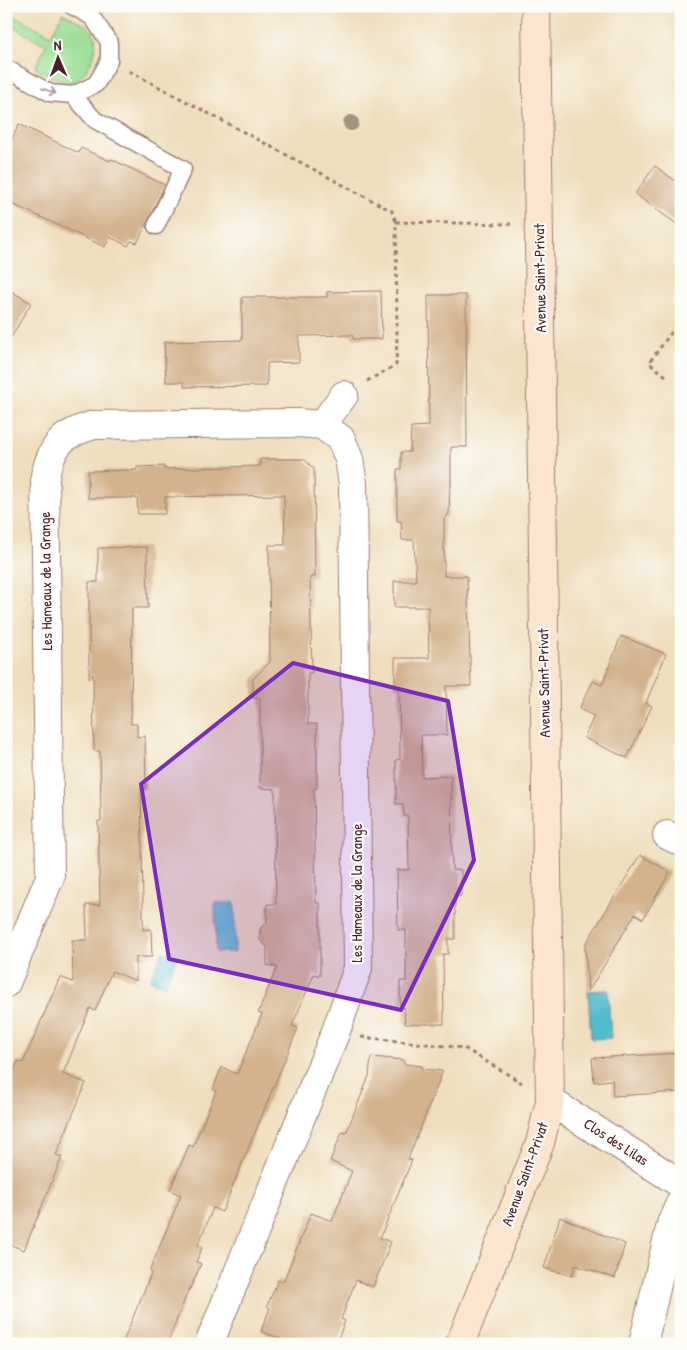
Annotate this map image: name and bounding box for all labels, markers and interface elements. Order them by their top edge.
north arrow [32,32,82,82]
text: N [53,35,62,54]
one-way arrow [41,86,57,96]
street label: Avenue Saint-Privat [528,222,551,333]
street label: Les Hameaux de la Grange [34,511,57,651]
street label: Avenue Saint-Privat [532,627,555,738]
street label: Les Hameaux de la Grange [346,824,367,962]
street label: Clos des Lilas [580,1113,653,1170]
street label: Avenue Saint-Privat [496,1118,553,1229]

